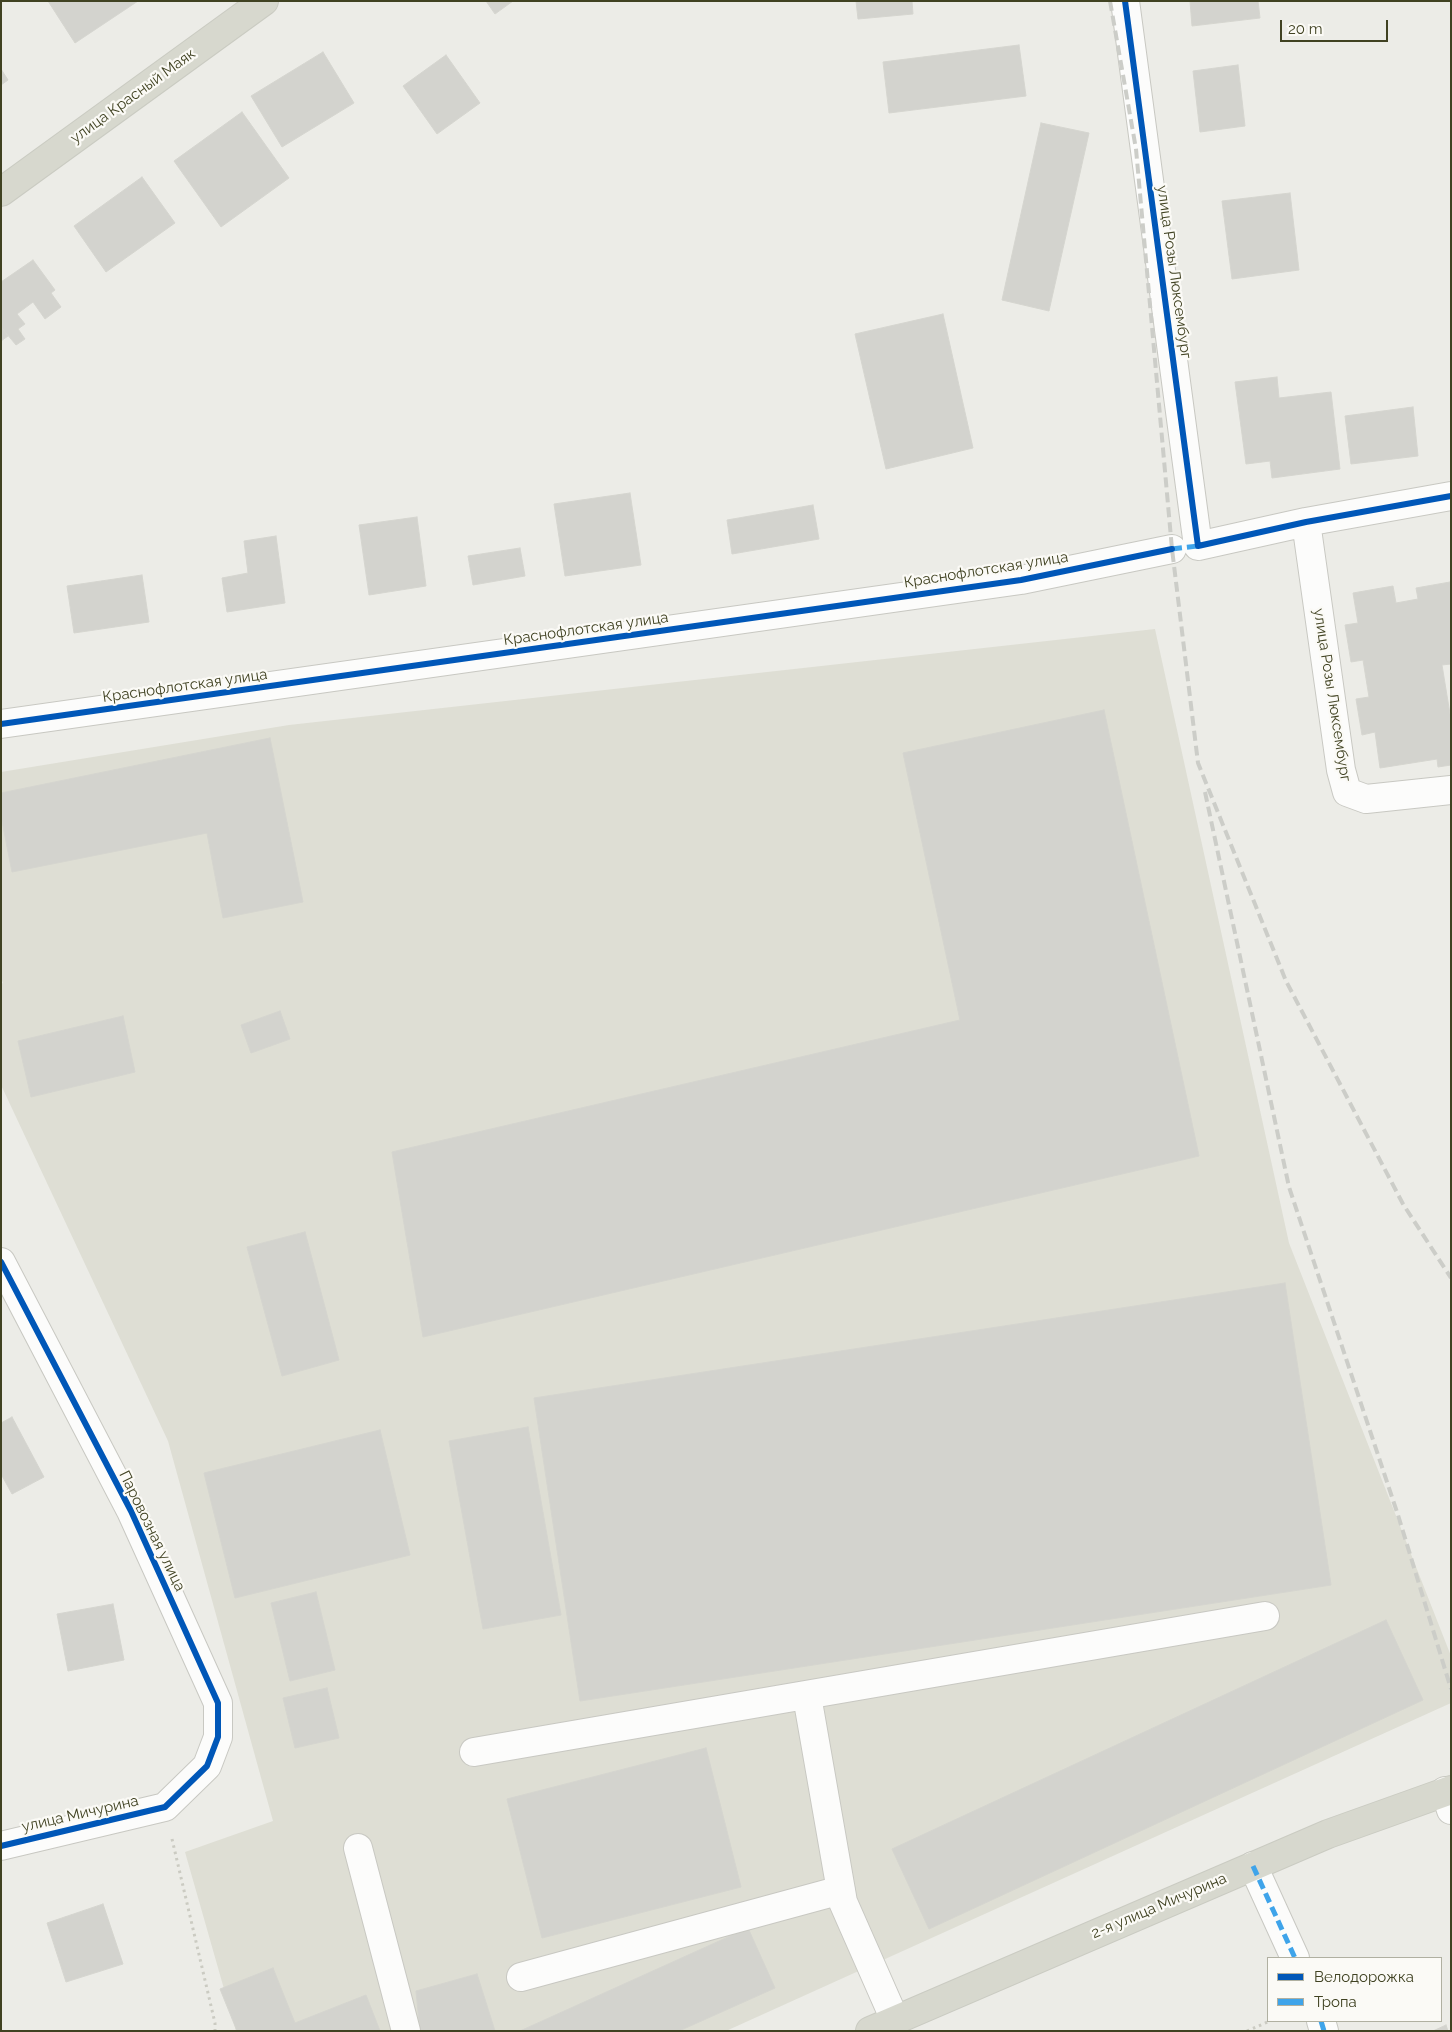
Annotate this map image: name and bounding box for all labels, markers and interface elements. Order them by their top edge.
scale bar [1282,10,1390,42]
text: 20 m [1288,20,1323,38]
street label: улица Красный Маяк [67,45,199,147]
street label: улица Розы Люксембург [1153,184,1195,360]
street label: Краснофлотская улица [903,548,1069,592]
street label: улица Розы Люксембург [1309,607,1355,783]
street label: Краснофлотская улица [502,609,670,649]
street label: Краснофлотская улица [101,666,269,706]
street label: Паровозная улица [115,1468,189,1594]
street label: улица Мичурина [20,1792,140,1836]
street label: 2-я улица Мичурина [1089,1869,1229,1943]
legend [1267,1957,1442,2022]
text: Велодорожка [1314,1968,1414,1986]
text: Тропа [1314,1993,1357,2011]

